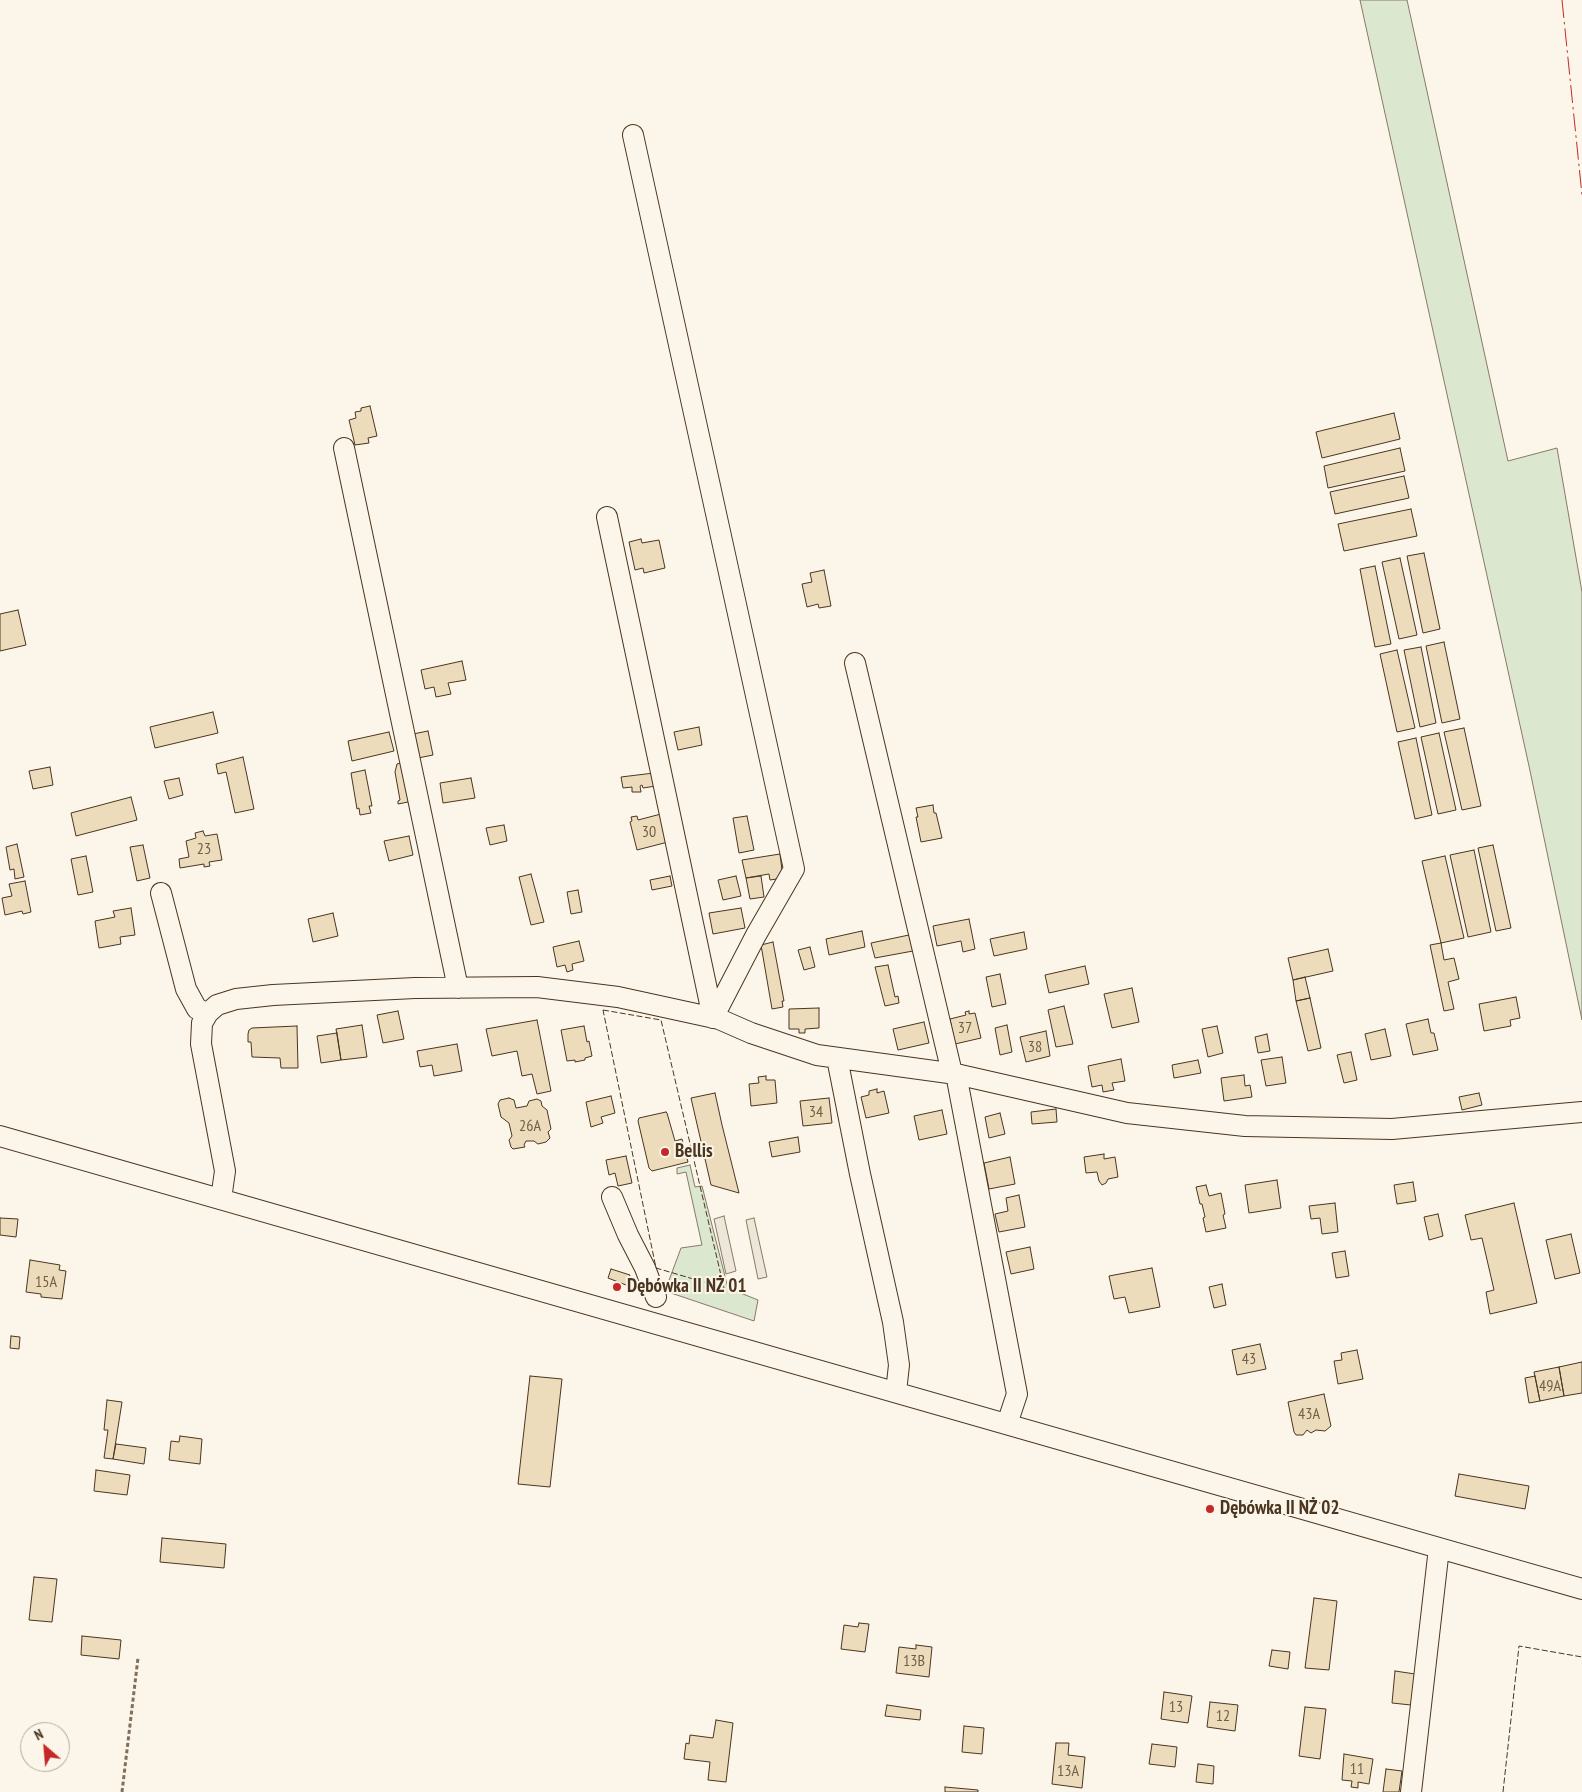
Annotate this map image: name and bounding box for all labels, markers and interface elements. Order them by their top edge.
house number: 30 [642,822,656,842]
house number: 23 [197,839,211,859]
house number: 37 [958,1018,972,1038]
house number: 38 [1028,1037,1042,1057]
house number: 34 [809,1102,823,1122]
house number: 26A [519,1116,541,1136]
place label: Bellis [675,1141,713,1163]
marker: Bellis [659,1146,671,1158]
house number: 15A [35,1272,57,1292]
place label: Dębówka II NŻ 01 [627,1276,747,1298]
marker: Dębówka II NŻ 01 [611,1281,623,1293]
house number: 43 [1242,1349,1256,1369]
house number: 49A [1539,1376,1561,1396]
house number: 43A [1298,1404,1320,1424]
place label: Dębówka II NŻ 02 [1220,1498,1340,1520]
marker: Dębówka II NŻ 02 [1204,1503,1216,1515]
house number: 13B [903,1651,925,1671]
house number: 13 [1169,1697,1183,1717]
house number: 12 [1216,1706,1230,1726]
north arrow [20,1722,70,1772]
text: N [31,1725,46,1744]
house number: 11 [1350,1759,1364,1779]
house number: 13A [1057,1761,1079,1781]

